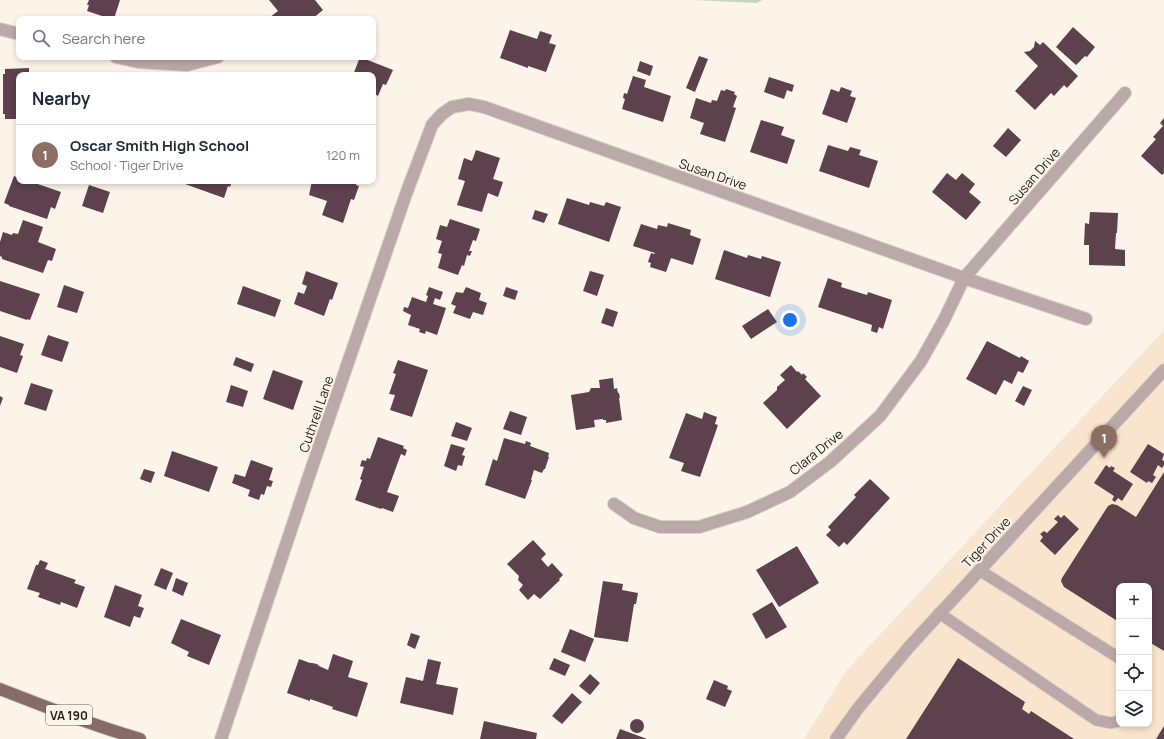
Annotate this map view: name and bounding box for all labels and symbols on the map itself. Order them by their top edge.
street label: Susan Drive [1004,143,1064,209]
street label: Susan Drive [677,154,750,194]
your location [780,310,800,330]
street label: Cuthrell Lane [294,373,338,455]
street label: Clara Drive [785,425,847,479]
pin: 1 [1091,425,1117,458]
street label: Tiger Drive [958,512,1015,571]
road number: VA 190 [46,705,92,725]

